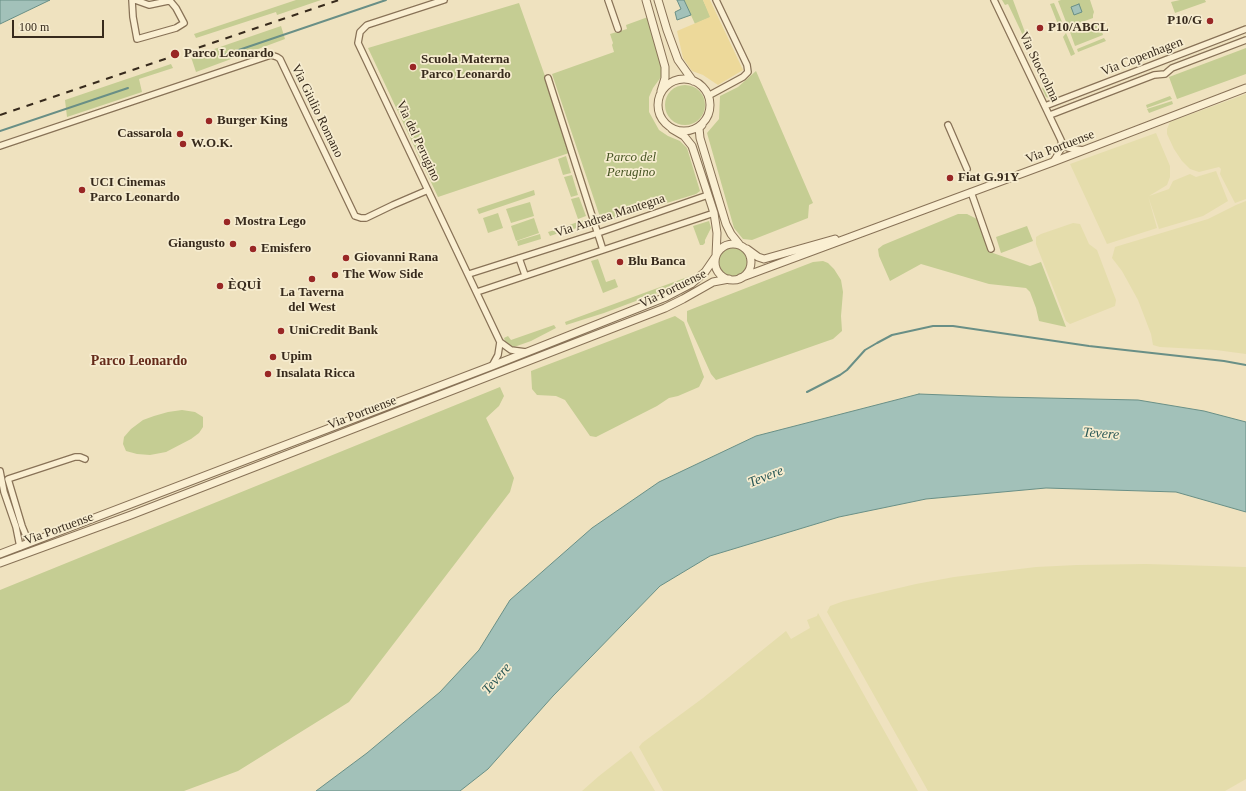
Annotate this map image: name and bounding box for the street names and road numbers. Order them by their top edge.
street label: Via Stoccolma [1015,29,1063,105]
street label: Via Copenhagen [1099,34,1185,80]
street label: Via Giulio Romano [288,62,346,160]
street label: Via del Perugino [392,98,444,184]
street label: Via Portuense [1023,127,1097,167]
street label: Via Andrea Mantegna [553,191,667,241]
street label: Via Portuense [637,266,709,312]
street label: Via Portuense [325,393,399,433]
street label: Via Portuense [22,509,96,549]

